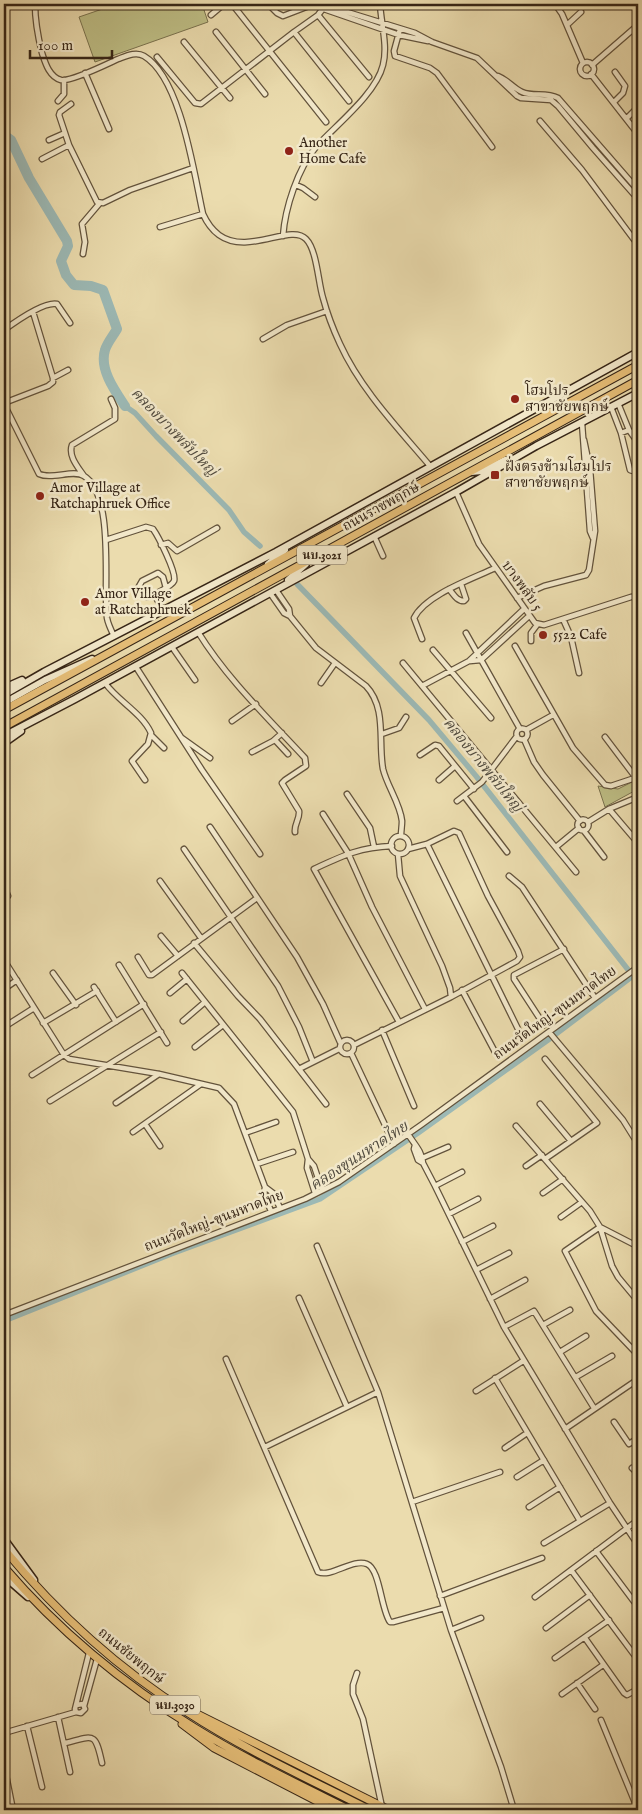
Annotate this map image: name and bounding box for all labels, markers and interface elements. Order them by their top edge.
scale bar [30,28,112,60]
text: 100 m [38,36,74,55]
place label: Another Home Cafe [298,134,367,168]
marker: Another Home Cafe [283,145,295,157]
place label: โฮมโปร สาขาชัยพฤกษ์ [524,380,609,416]
water label: คลองบางพลับใหญ่ [127,382,224,482]
marker: โฮมโปร สาขาชัยพฤกษ์ [509,393,521,405]
place label: ฝั่งตรงข้ามโฮมโปร สาขาชัยพฤกษ์ [505,456,612,492]
marker: ฝั่งตรงข้ามโฮมโปร สาขาชัยพฤกษ์ [489,469,501,481]
street label: ถนนราชพฤกษ์ [339,477,423,536]
place label: Amor Village at Ratchaphruek Office [49,479,171,513]
marker: Amor Village at Ratchaphruek Office [34,490,46,502]
road number: นบ.3021 [297,546,347,564]
street label: บางพลับ 5 [498,557,546,615]
place label: Amor Village at Ratchaphruek [94,585,192,619]
marker: Amor Village at Ratchaphruek [79,596,91,608]
place label: 5522 Cafe [553,626,607,644]
marker: 5522 Cafe [537,629,549,641]
water label: คลองบางพลับใหญ่ [439,713,530,818]
street label: ถนนวัดใหญ่-ขุนมหาดไทย [489,960,620,1064]
water label: คลองขุนมหาดไทย [305,1115,413,1195]
street label: ถนนวัดใหญ่-ขุนมหาดไทย [141,1184,286,1256]
street label: ถนนชัยพฤกษ์ [94,1623,169,1688]
road number: นบ.3030 [150,1696,200,1714]

